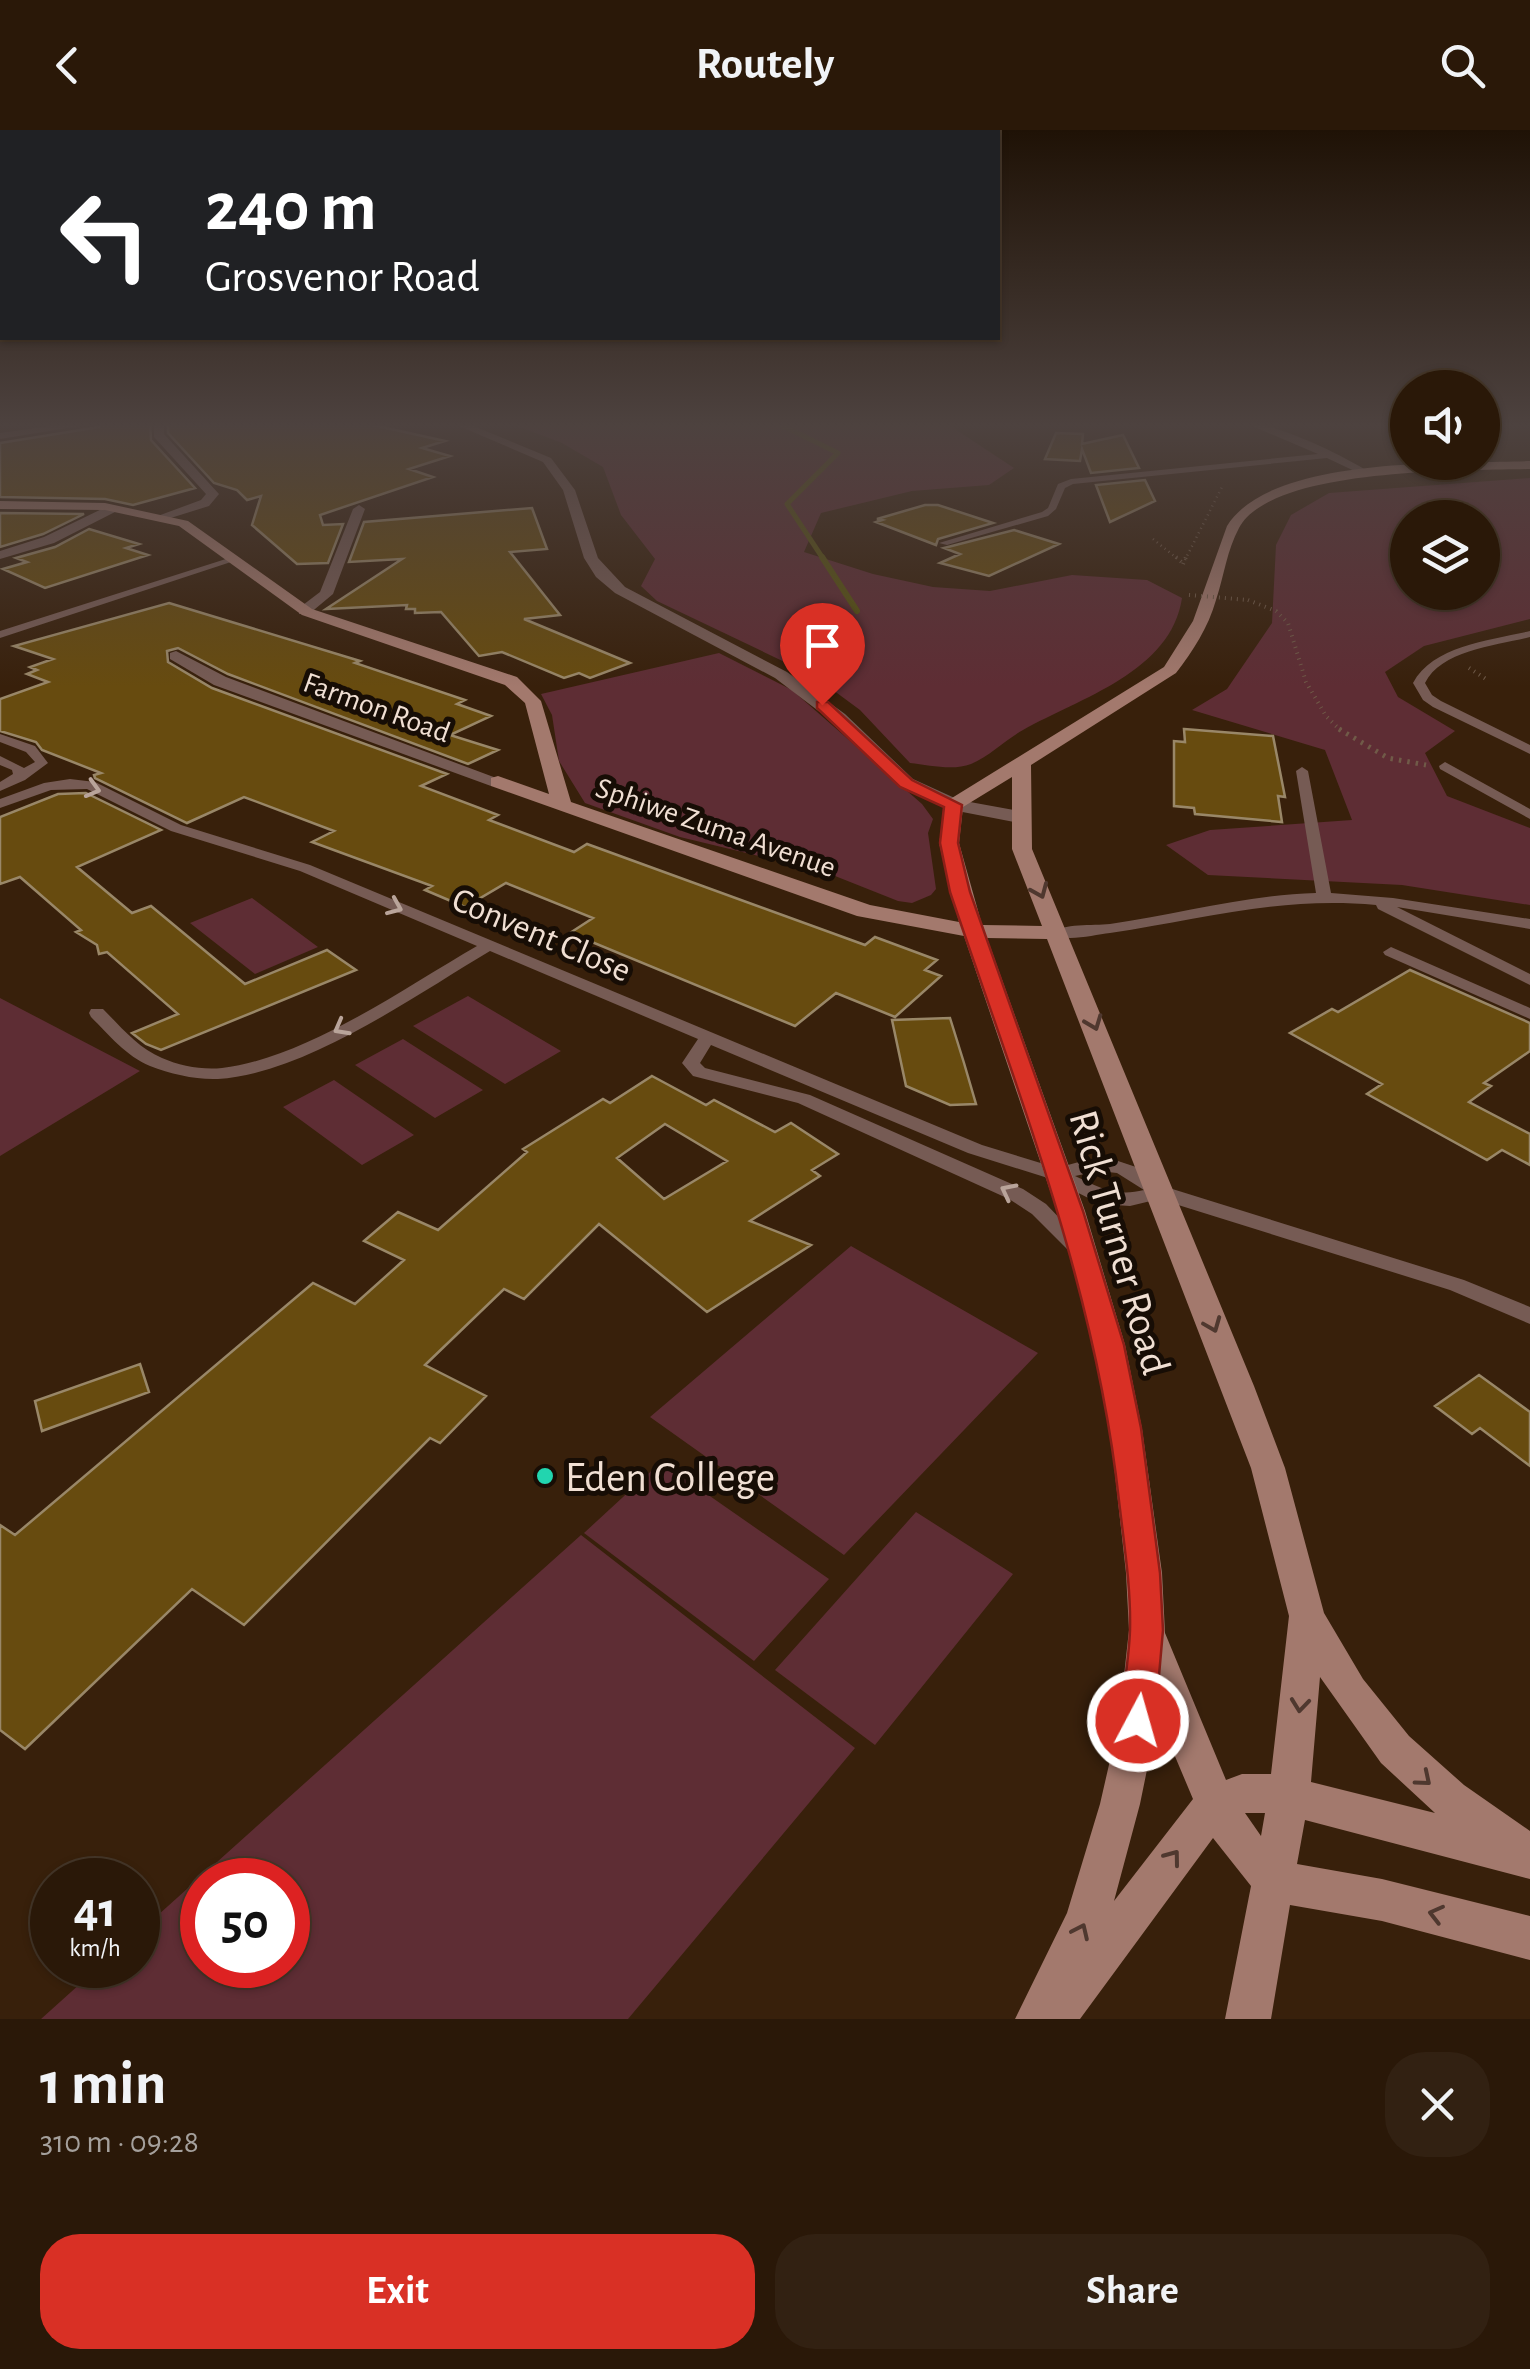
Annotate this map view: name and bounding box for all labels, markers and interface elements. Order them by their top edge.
icon: back [40,38,95,93]
icon: search [1435,38,1490,93]
text: Routely [696,42,834,87]
icon: left [40,170,170,300]
text: 240 m [205,173,377,243]
text: Grosvenor Road [205,255,480,300]
map controls [1390,370,1500,610]
button: sound [1390,370,1500,480]
button: layers [1390,500,1500,610]
pin [780,603,865,706]
icon: arrive [795,618,850,673]
street label: Farmon Road [299,668,454,748]
street label: Sphiwe Zuma Avenue [592,773,839,883]
one-way arrow [84,777,101,798]
one-way arrow [1028,881,1048,899]
street label: Convent Close [447,882,636,989]
one-way arrow [385,895,403,915]
one-way arrow [1082,1013,1102,1031]
one-way arrow [334,1016,352,1036]
street label: Rick Turner Road [1061,1106,1177,1379]
one-way arrow [1001,1184,1019,1203]
one-way arrow [1202,1316,1222,1333]
place label: Eden College [565,1457,775,1499]
marker: Eden College [534,1465,556,1487]
position arrow [1086,1669,1190,1773]
one-way arrow [1290,1697,1311,1713]
one-way arrow [1413,1768,1431,1786]
one-way arrow [1162,1850,1179,1868]
speed limit sign: 50 [180,1858,310,1988]
text: 41 [73,1886,117,1936]
one-way arrow [1428,1905,1445,1926]
one-way arrow [1068,1923,1088,1941]
text: km/h [69,1936,121,1961]
button: close [1385,2052,1490,2157]
text: 1 min [40,2055,166,2115]
text: 310 m · 09:28 [40,2126,199,2158]
button: Exit [40,2234,755,2349]
button: Share [775,2234,1490,2349]

